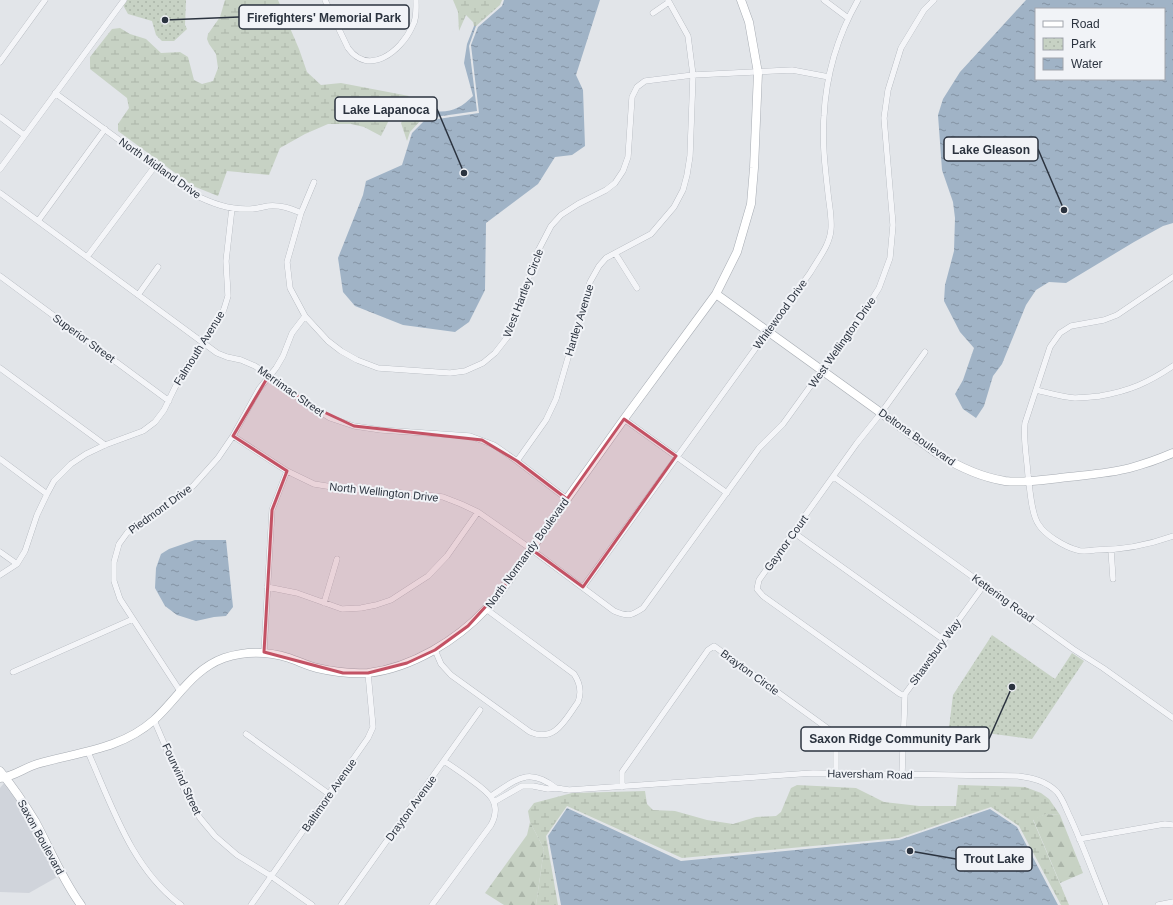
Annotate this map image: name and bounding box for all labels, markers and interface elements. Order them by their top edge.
callout: Firefighters' Memorial Park [239,5,409,29]
legend [1035,8,1165,80]
text: Firefighters' Memorial Park [247,11,401,25]
text: Road [1071,17,1100,31]
text: Park [1071,37,1097,51]
text: Water [1071,57,1103,71]
callout: Lake Lapanoca [335,97,437,121]
text: Lake Lapanoca [343,103,430,117]
street label: North Midland Drive [117,135,203,201]
callout: Lake Gleason [944,137,1038,161]
text: Lake Gleason [952,143,1030,157]
street label: West Hartley Circle [501,247,545,339]
street label: Whitewood Drive [751,277,809,351]
street label: Hartley Avenue [562,283,596,357]
street label: West Wellington Drive [806,294,878,390]
street label: Falmouth Avenue [171,309,227,387]
street label: Superior Street [51,311,117,365]
street label: Merrimac Street [256,364,326,418]
street label: Deltona Boulevard [876,406,958,468]
street label: North Wellington Drive [329,480,439,504]
street label: Piedmont Drive [126,482,194,536]
street label: North Normandy Boulevard [483,496,571,610]
street label: Gaynor Court [762,513,810,573]
street label: Kettering Road [970,572,1036,624]
street label: Shawsbury Way [907,616,963,688]
street label: Brayton Circle [719,647,781,697]
callout: Saxon Ridge Community Park [801,727,989,751]
text: Saxon Ridge Community Park [809,732,981,746]
street label: Fourwind Street [160,741,204,817]
street label: Baltimore Avenue [299,756,359,834]
street label: Haversham Road [827,767,913,781]
street label: Drayton Avenue [383,773,439,843]
street label: Saxon Boulevard [15,797,67,877]
callout: Trout Lake [956,847,1032,871]
text: Trout Lake [964,852,1025,866]

